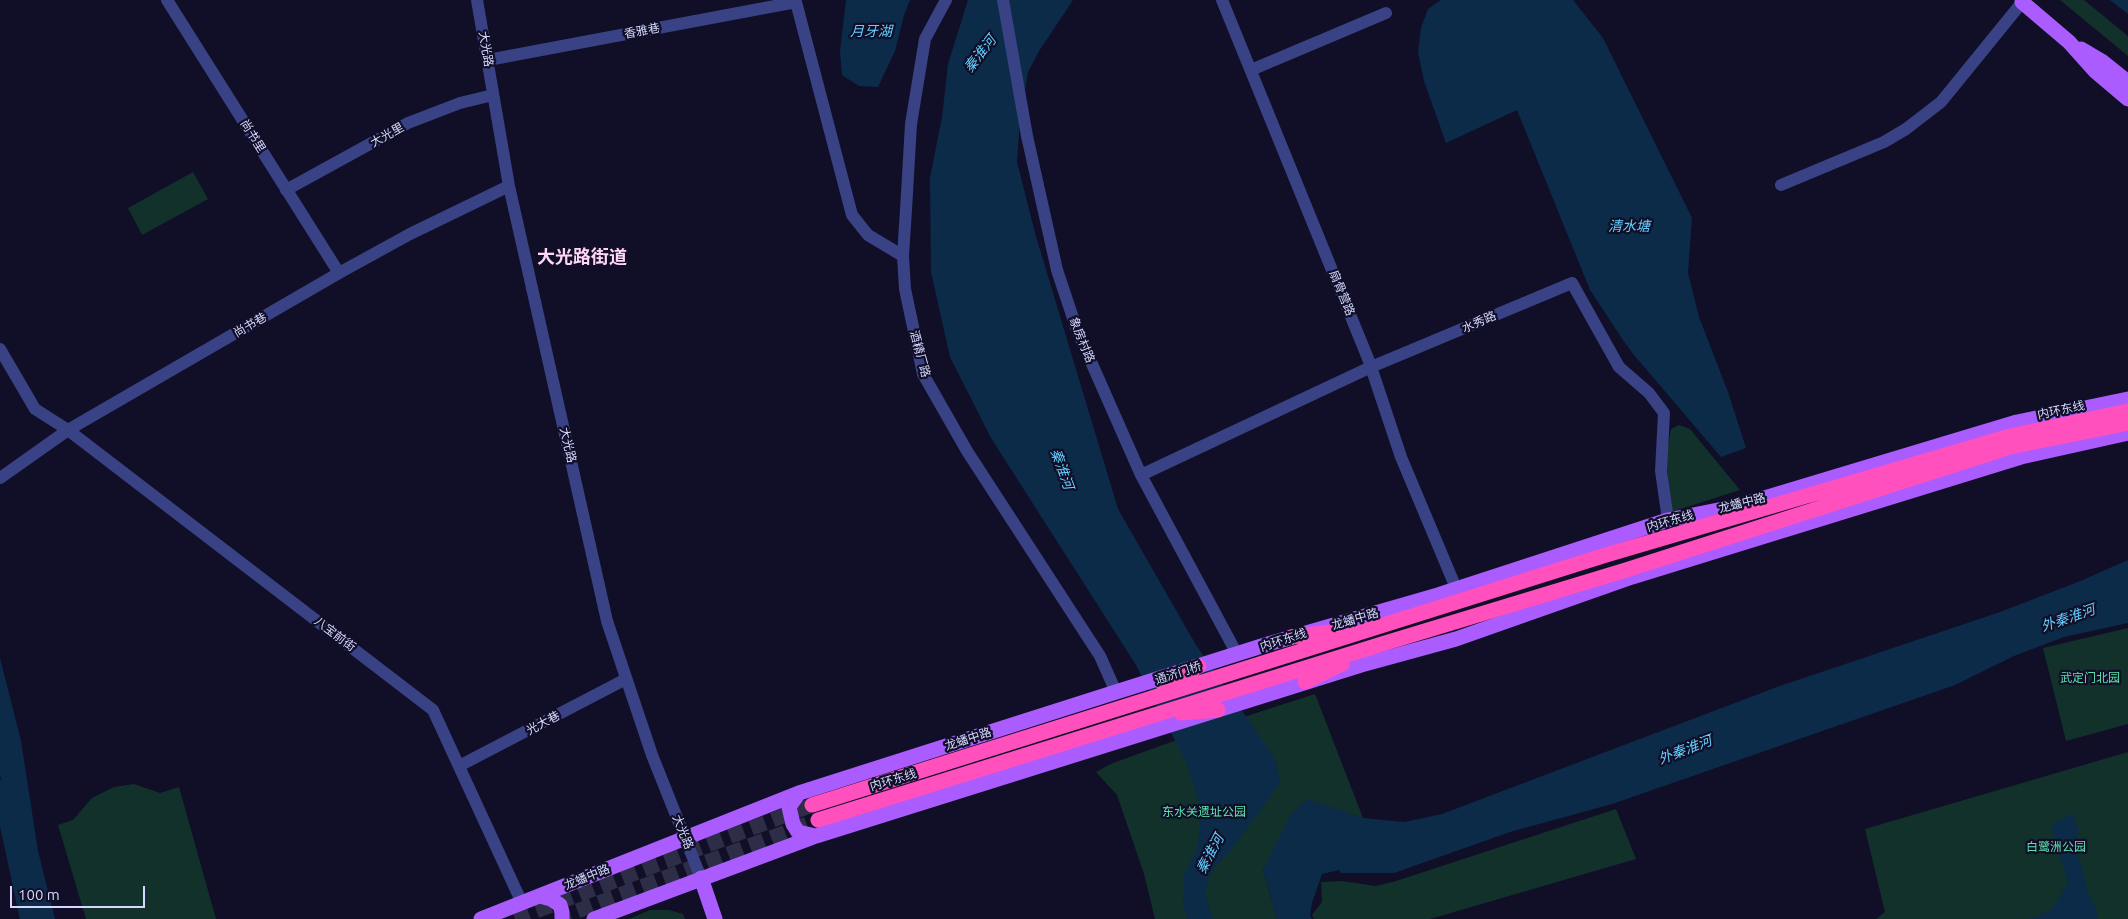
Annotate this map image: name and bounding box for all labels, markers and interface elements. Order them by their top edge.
street label: 香雅巷 [623,20,661,42]
water label: 月牙湖 [850,23,892,39]
street label: 大光路 [476,30,496,68]
water label: 秦淮河 [960,32,1000,76]
street label: 尚书里 [237,117,269,155]
street label: 大光里 [368,120,406,150]
water label: 清水塘 [1608,218,1650,234]
district label: 大光路街道 [537,246,627,268]
street label: 扇骨营路 [1326,268,1358,318]
street label: 水秀路 [1460,308,1498,336]
street label: 尚书巷 [231,310,269,340]
street label: 象房村路 [1066,315,1098,365]
street label: 酒精厂路 [907,329,933,379]
street label: 内环东线 [2036,398,2086,422]
street label: 大光路 [557,426,579,464]
water label: 秦淮河 [1047,446,1077,492]
street label: 龙蟠中路 [1717,490,1767,516]
street label: 内环东线 [1645,507,1695,535]
water label: 外秦淮河 [2039,601,2097,635]
street label: 龙蟠中路 [1330,605,1380,633]
street label: 八宝前街 [311,614,359,654]
street label: 内环东线 [1258,626,1308,654]
street label: 通济门桥 [1153,659,1203,687]
park label: 武定门北园 [2060,671,2120,685]
street label: 光大巷 [524,708,562,738]
street label: 龙蟠中路 [943,725,993,753]
water label: 外秦淮河 [1656,732,1714,768]
street label: 内环东线 [868,766,918,794]
park label: 东水关遗址公园 [1162,805,1246,819]
street label: 大光路 [670,813,696,851]
water label: 秦淮河 [1193,832,1227,876]
park label: 白鹭洲公园 [2026,840,2086,854]
street label: 龙蟠中路 [562,861,612,893]
scale bar [12,876,148,908]
text: 100 m [18,886,60,903]

